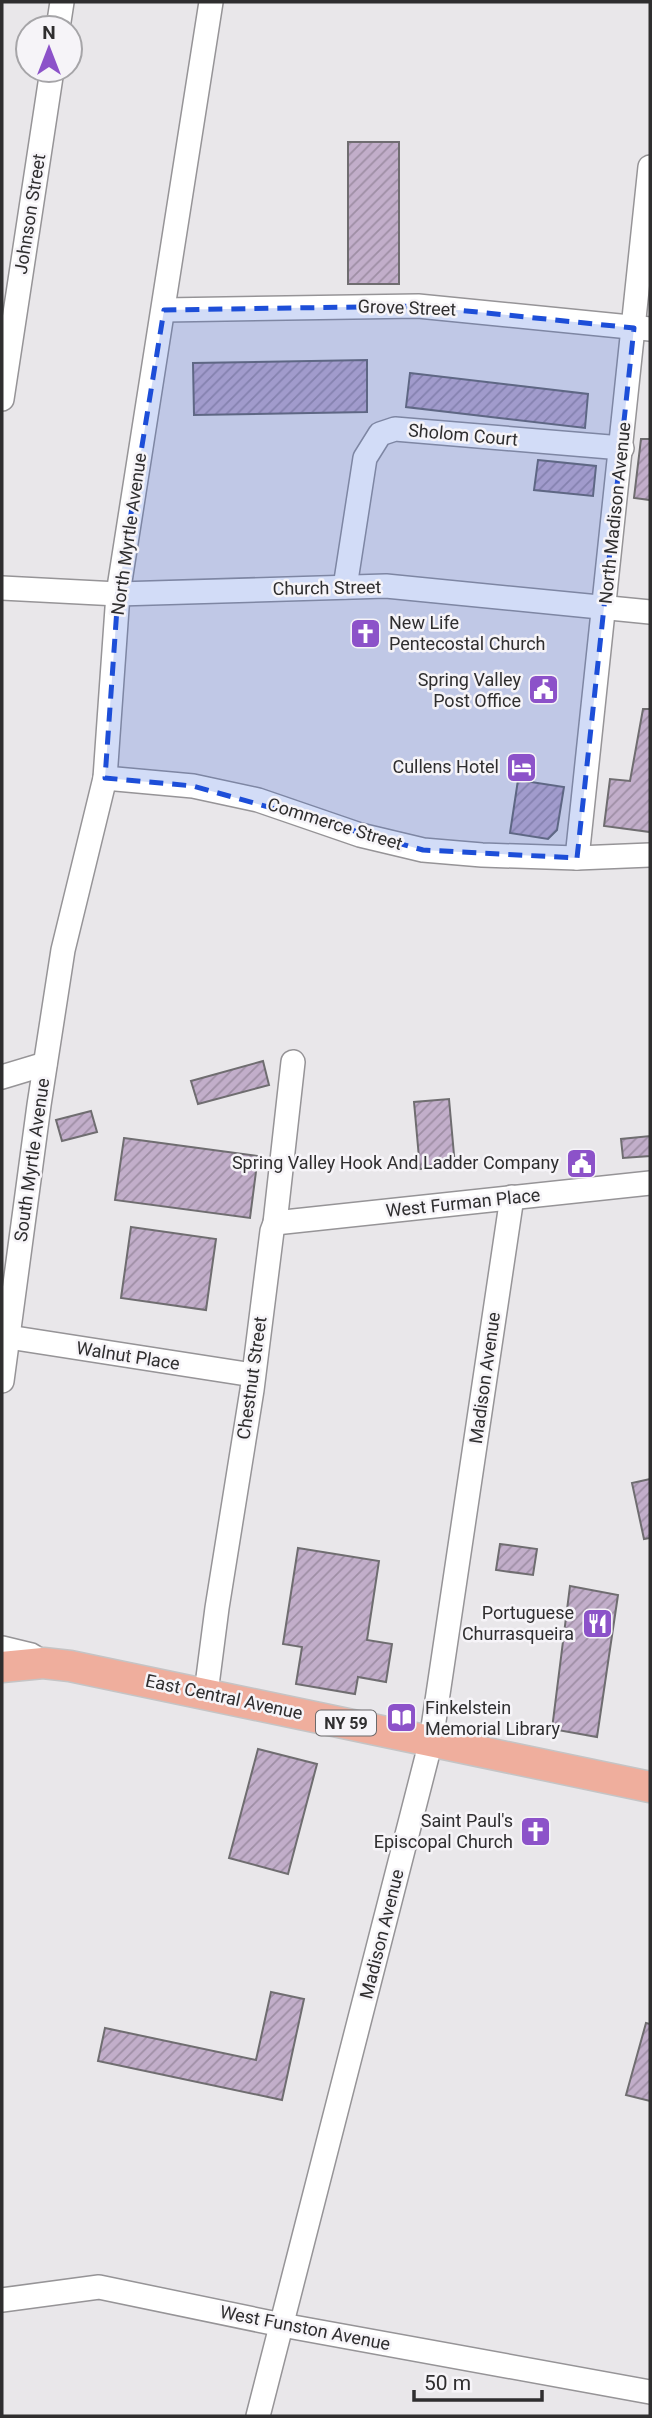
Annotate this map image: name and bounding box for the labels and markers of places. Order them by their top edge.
place label: New Life Pentecostal Church [389,612,545,654]
church icon: New Life Pentecostal Church [349,616,383,650]
place label: Spring Valley Post Office [418,669,521,711]
public building icon: Spring Valley Post Office [527,673,561,707]
hotel icon: Cullens Hotel [505,750,539,784]
place label: Cullens Hotel [392,756,499,777]
public building icon: Spring Valley Hook And Ladder Company [565,1146,599,1180]
place label: Spring Valley Hook And Ladder Company [232,1152,559,1173]
place label: Portuguese Churrasqueira [462,1602,574,1644]
restaurant icon: Portuguese Churrasqueira [580,1606,614,1640]
place label: Finkelstein Memorial Library [425,1697,560,1739]
library icon: Finkelstein Memorial Library [385,1701,419,1735]
place label: Saint Paul's Episcopal Church [374,1810,513,1852]
church icon: Saint Paul's Episcopal Church [519,1814,553,1848]

